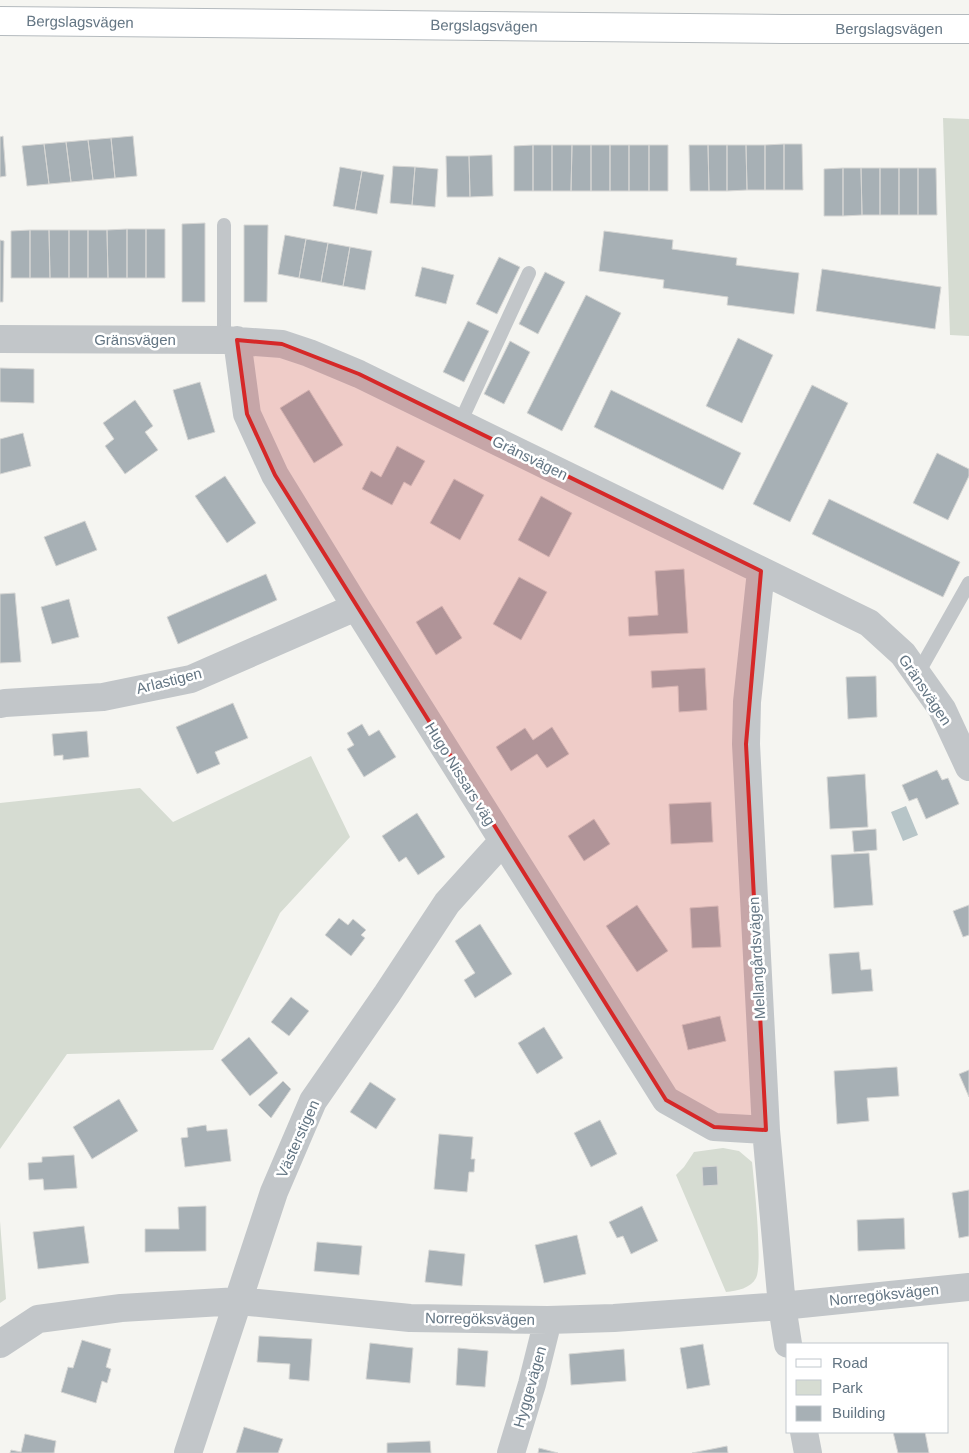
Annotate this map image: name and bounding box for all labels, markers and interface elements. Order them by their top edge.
street label: Bergslagsvägen [26,12,134,31]
street label: Bergslagsvägen [430,16,538,35]
street label: Bergslagsvägen [835,20,943,37]
street label: Gränsvägen [94,331,176,348]
street label: Gränsvägen [490,432,571,483]
street label: Gränsvägen [896,651,955,728]
street label: Arlastigen [134,664,203,697]
street label: Hugo Nissars väg [422,719,499,828]
street label: Mellangårdsvägen [745,896,768,1020]
street label: Västerstigen [273,1097,322,1180]
street label: Norregöksvägen [828,1280,940,1309]
street label: Norregöksvägen [425,1309,535,1328]
legend [786,1343,949,1433]
street label: Hyggevägen [510,1344,549,1430]
text: Road [832,1354,868,1371]
text: Park [832,1379,863,1396]
text: Building [832,1404,885,1421]

